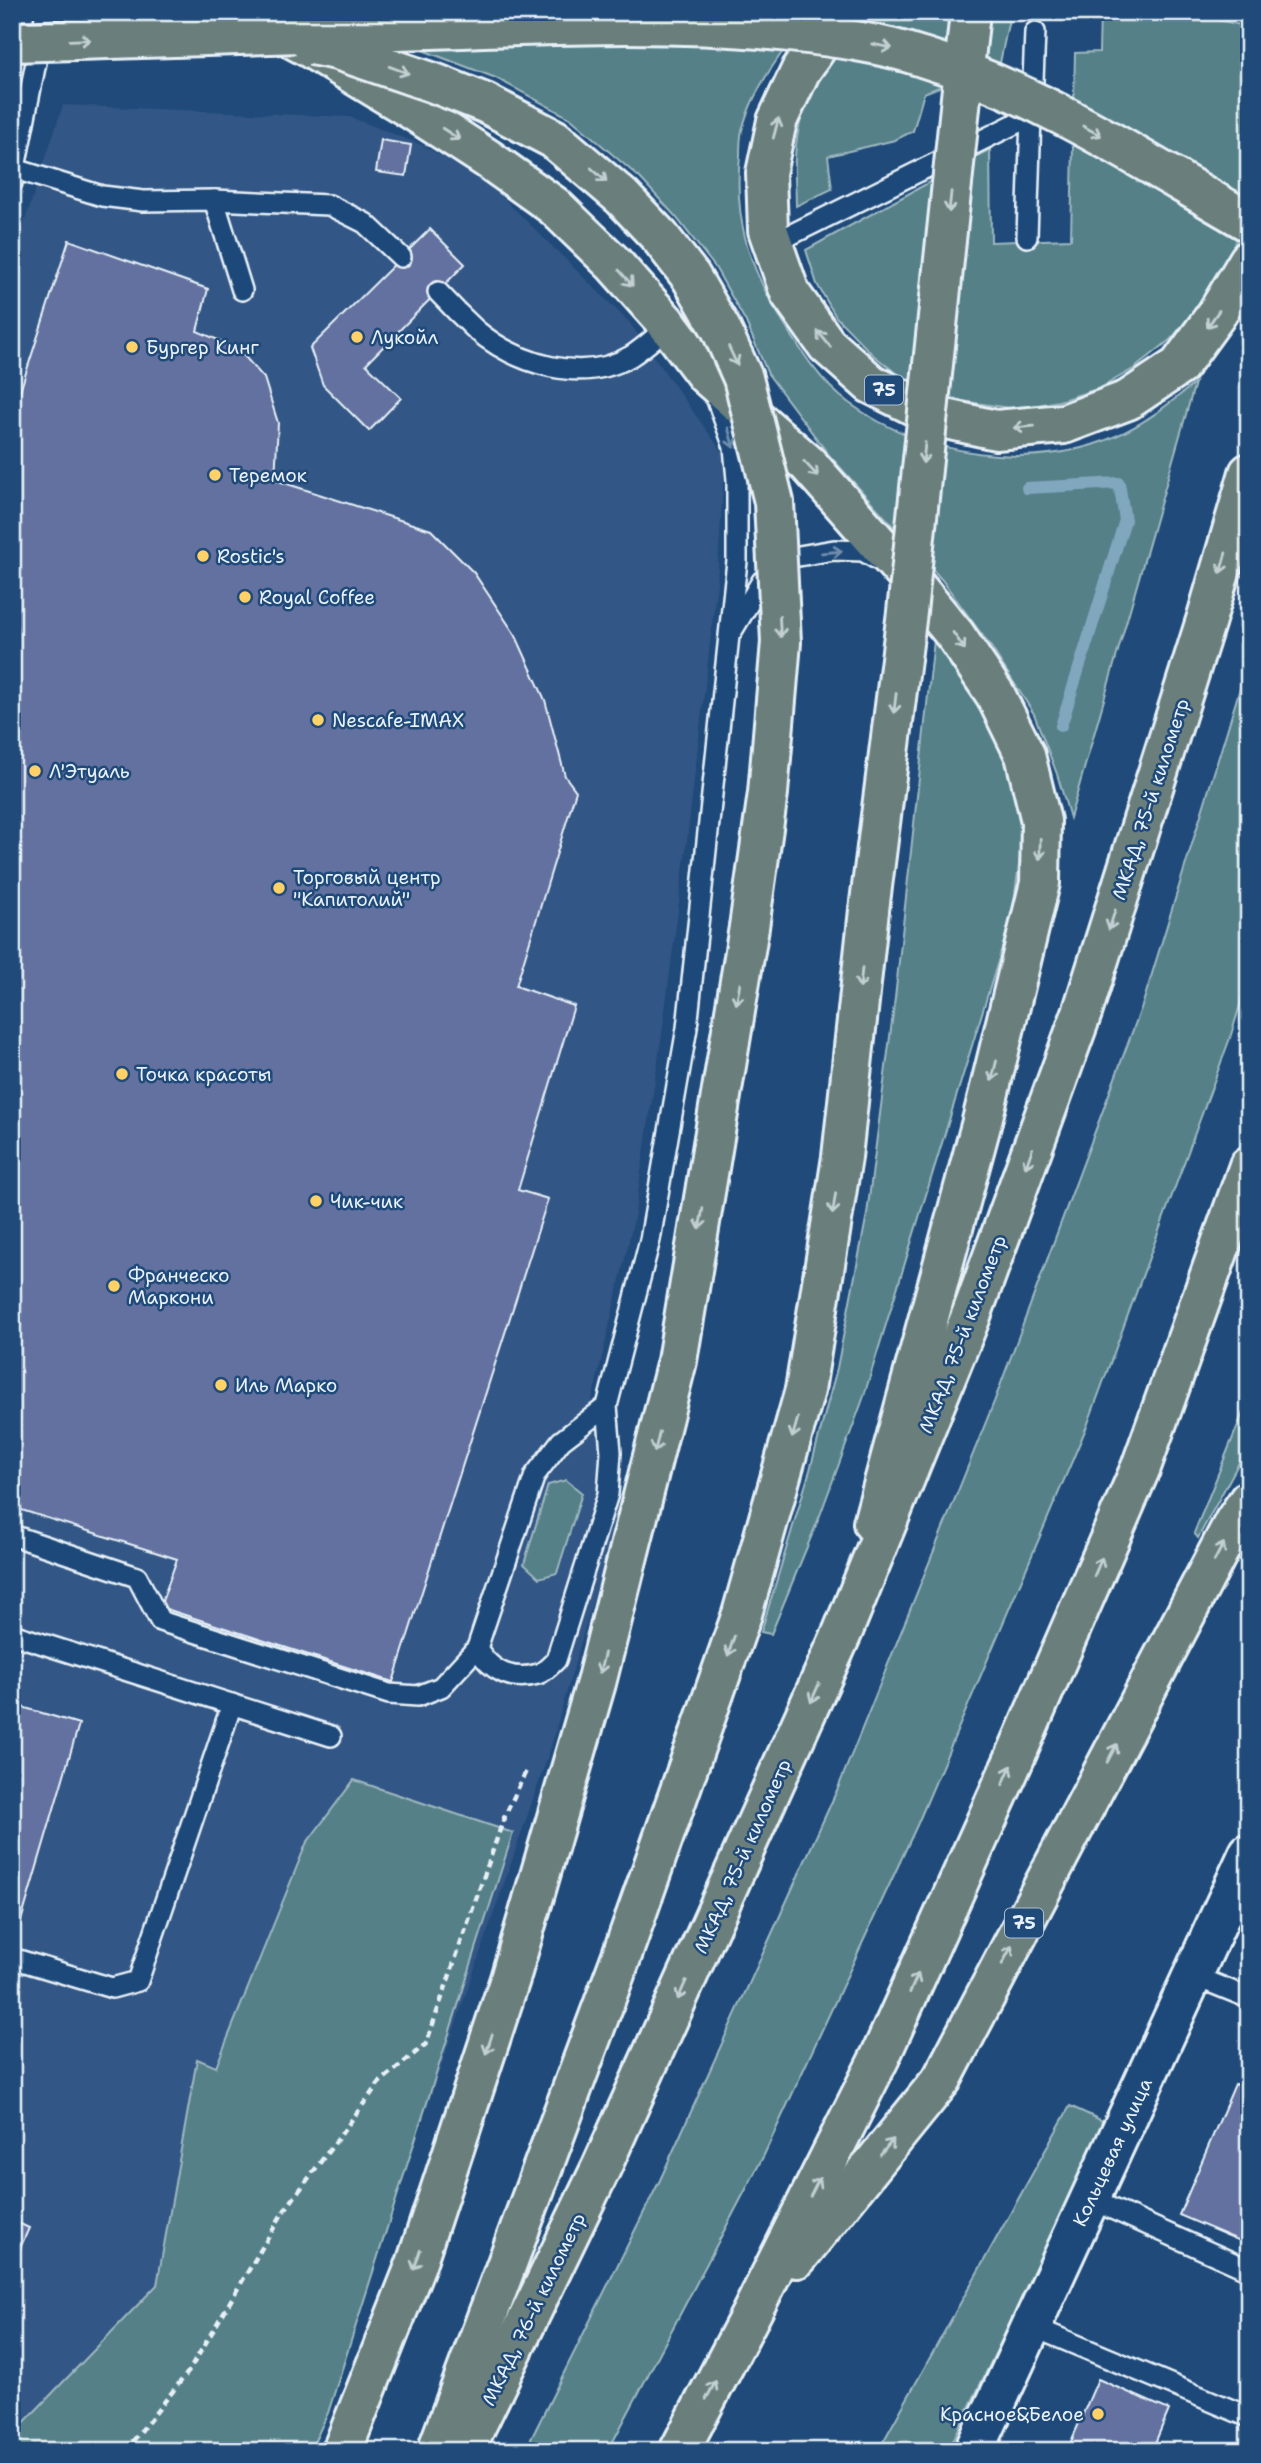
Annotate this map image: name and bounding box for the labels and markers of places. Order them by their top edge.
place label: Лукойл [371,325,439,350]
marker: Лукойл [349,329,365,345]
place label: Бургер Кинг [146,335,260,360]
marker: Бургер Кинг [124,339,140,355]
place label: Теремок [229,463,307,488]
marker: Теремок [207,467,223,483]
place label: Rostic's [217,544,285,569]
marker: Rostic's [195,548,211,564]
place label: Royal Coffee [259,585,375,610]
marker: Royal Coffee [237,589,253,605]
place label: Nescafe-IMAX [332,708,464,733]
marker: Nescafe-IMAX [310,712,326,728]
place label: Л'Этуаль [49,759,130,784]
marker: Л'Этуаль [27,763,43,779]
place label: Торговый центр "Капитолий" [293,865,441,912]
marker: Торговый центр "Капитолий" [271,880,287,896]
place label: Точка красоты [136,1062,271,1087]
marker: Точка красоты [114,1066,130,1082]
place label: Чик-чик [330,1189,403,1214]
marker: Чик-чик [308,1193,324,1209]
place label: Франческо Маркони [128,1263,230,1310]
marker: Франческо Маркони [106,1278,122,1294]
place label: Иль Марко [235,1373,337,1398]
marker: Иль Марко [213,1377,229,1393]
place label: Красное&Белое [940,2402,1084,2427]
marker: Красное&Белое [1090,2406,1106,2422]

